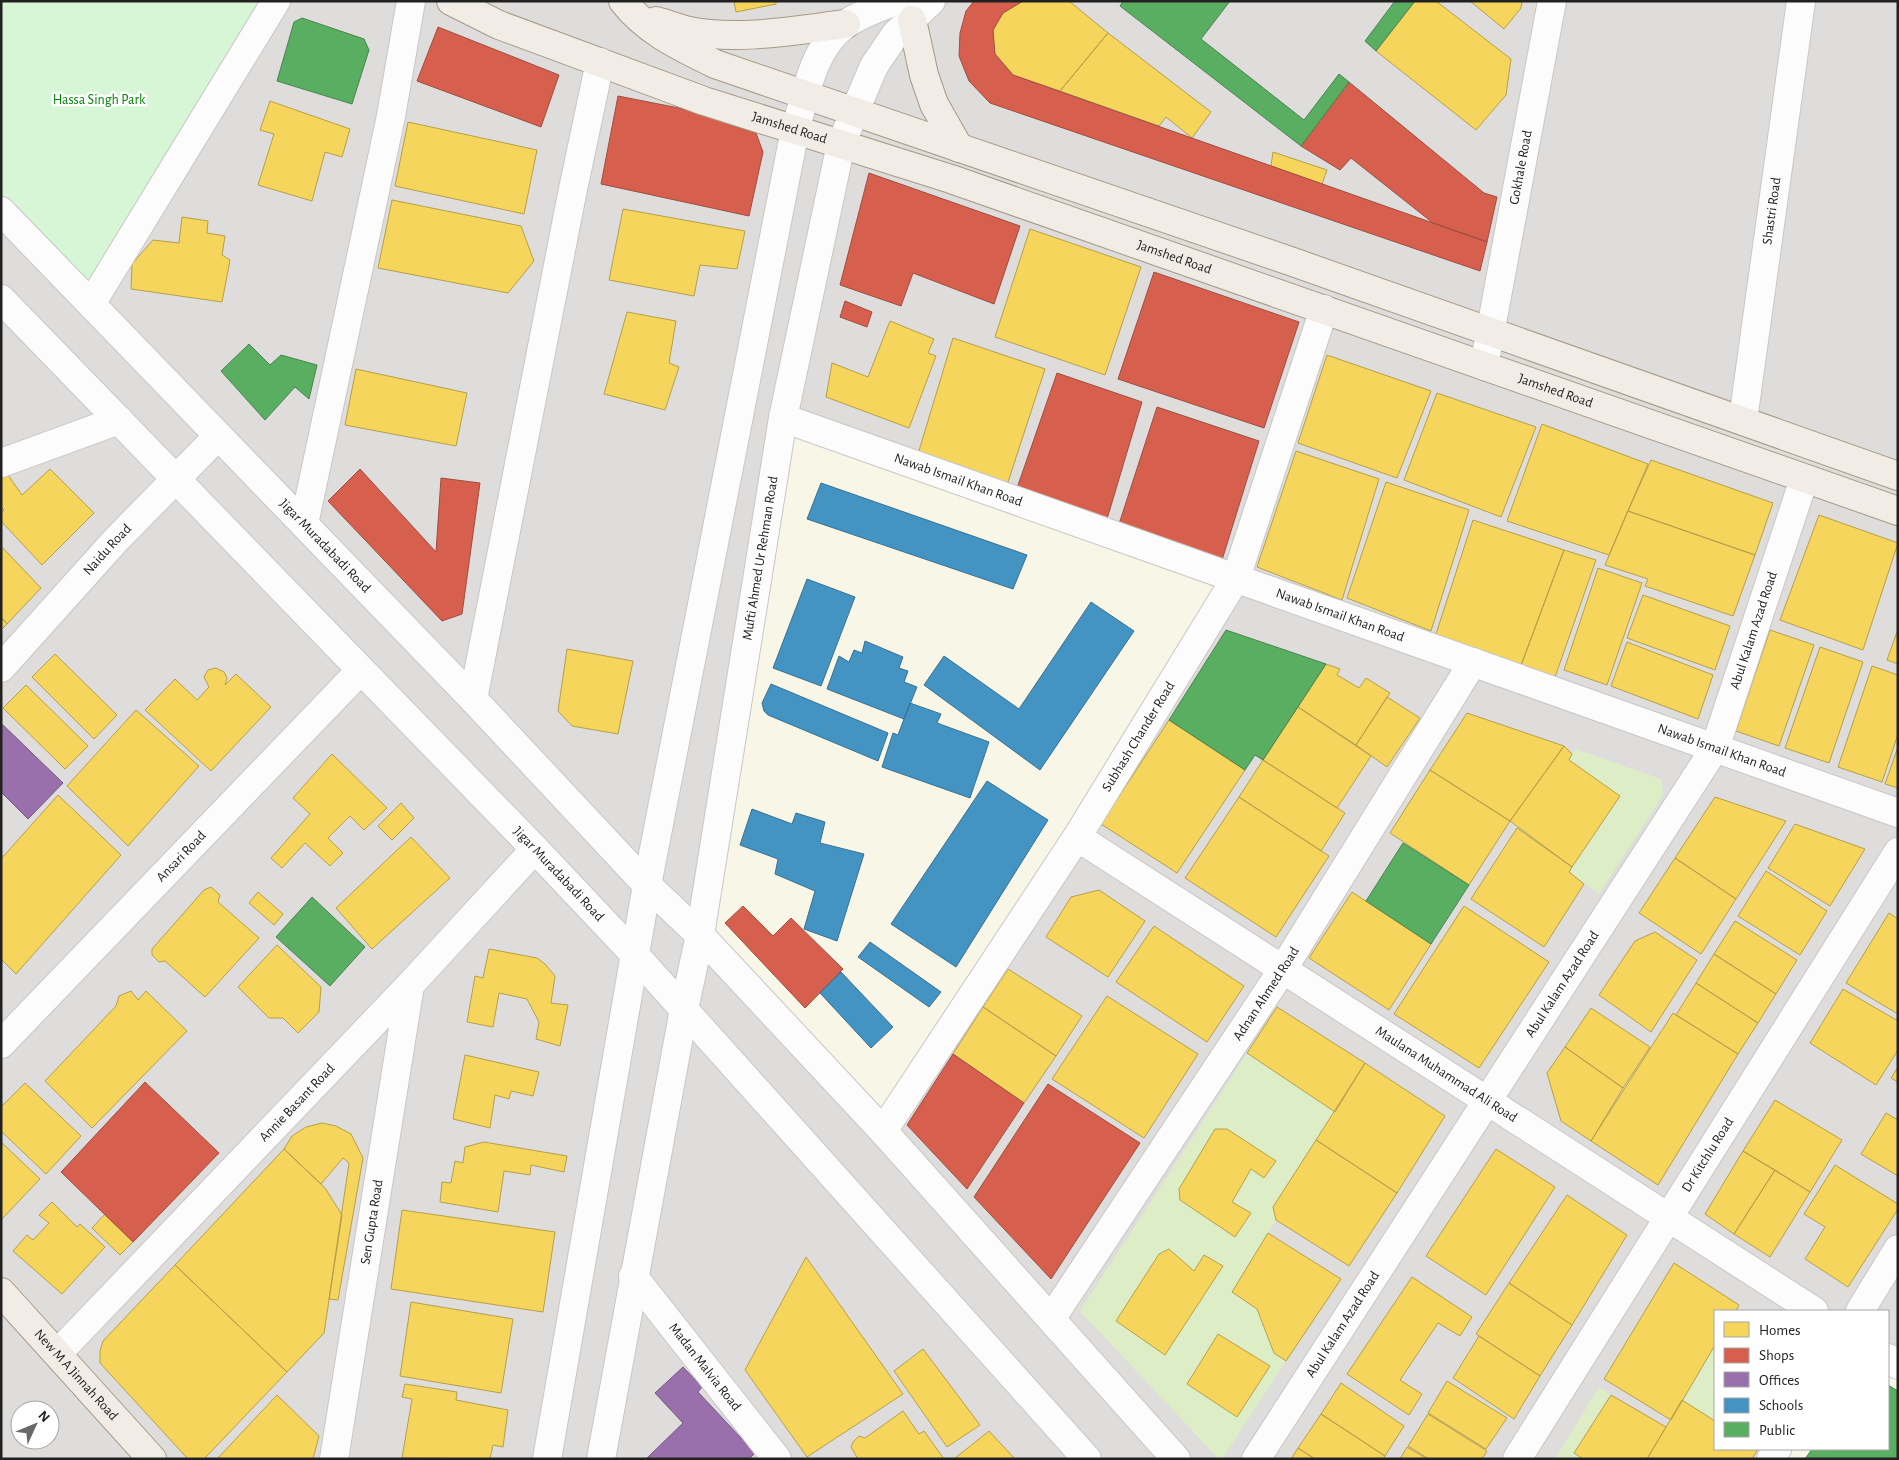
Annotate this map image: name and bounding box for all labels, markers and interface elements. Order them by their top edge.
park label: Hassa Singh Park [53,93,146,107]
street label: Jamshed Road [750,110,829,146]
street label: Gokhale Road [1507,129,1535,206]
street label: Shastri Road [1760,176,1784,246]
street label: Jamshed Road [1135,238,1213,277]
street label: Jamshed Road [1516,371,1595,410]
street label: Nawab Ismail Khan Road [892,451,1024,509]
street label: Mufti Ahmed Ur Rehman Road [740,475,781,641]
street label: Jigar Muradabadi Road [277,496,373,596]
street label: Naidu Road [81,522,134,578]
street label: Abul Kalam Azad Road [1728,570,1780,691]
street label: Nawab Ismail Khan Road [1274,586,1406,644]
street label: Subhash Chander Road [1100,679,1178,794]
street label: Nawab Ismail Khan Road [1656,721,1788,780]
street label: Jigar Muradabadi Road [511,824,606,924]
street label: Ansari Road [154,828,209,885]
street label: Abul Kalam Azad Road [1523,929,1602,1040]
street label: Adnan Ahmed Road [1231,945,1302,1043]
street label: Maulana Muhammad Ali Road [1373,1024,1520,1125]
street label: Annie Basant Road [257,1061,337,1145]
street label: Dr Kitchlu Road [1679,1115,1736,1195]
street label: Sen Gupta Road [358,1179,386,1266]
street label: Abul Kalam Azad Road [1303,1269,1382,1380]
legend [1714,1310,1889,1450]
street label: Madan Malvia Road [666,1321,743,1414]
text: Homes [1759,1323,1801,1338]
street label: New M A Jinnah Road [32,1326,122,1424]
text: Shops [1759,1348,1794,1363]
text: Offices [1759,1373,1800,1388]
text: Schools [1759,1398,1803,1413]
north arrow [10,1400,60,1450]
text: Public [1759,1423,1795,1438]

